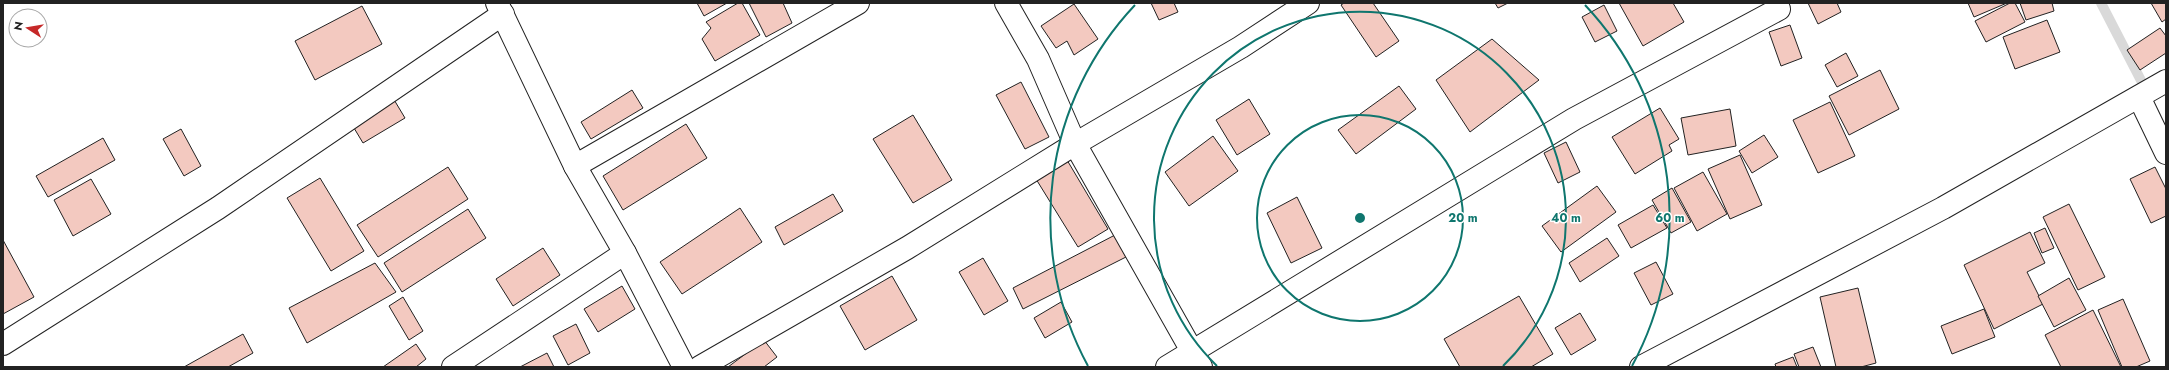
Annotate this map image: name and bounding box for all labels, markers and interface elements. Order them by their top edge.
north arrow [8,8,48,48]
text: N [9,20,27,32]
text: 20 m [1448,209,1478,227]
text: 40 m [1551,209,1581,227]
text: 60 m [1655,209,1685,227]
centre of rings [1353,211,1367,225]

